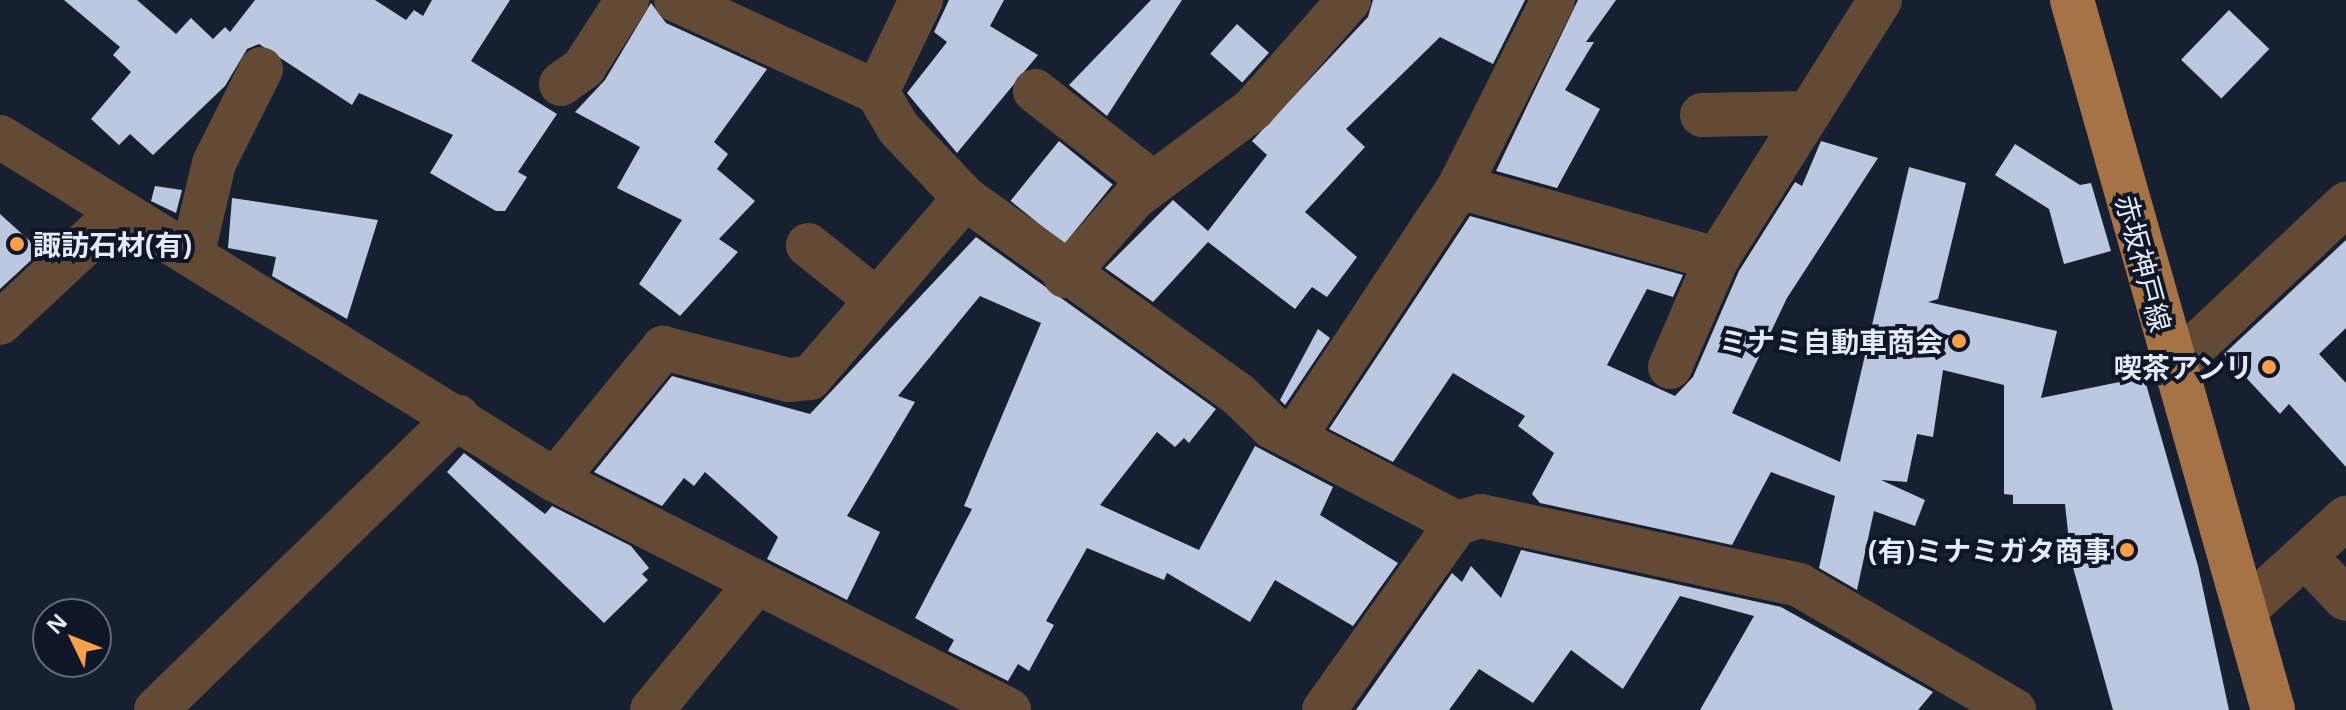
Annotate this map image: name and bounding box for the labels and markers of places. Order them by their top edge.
place label: 諏訪石材(有) [33,227,192,261]
marker: 諏訪石材(有) [8,235,26,253]
place label: ミナミ自動車商会 [1719,324,1943,358]
marker: ミナミ自動車商会 [1950,332,1968,350]
place label: 喫茶アンリ [2113,350,2253,384]
marker: 喫茶アンリ [2260,358,2278,376]
place label: (有)ミナミガタ商事 [1868,533,2111,567]
marker: (有)ミナミガタ商事 [2118,541,2136,559]

